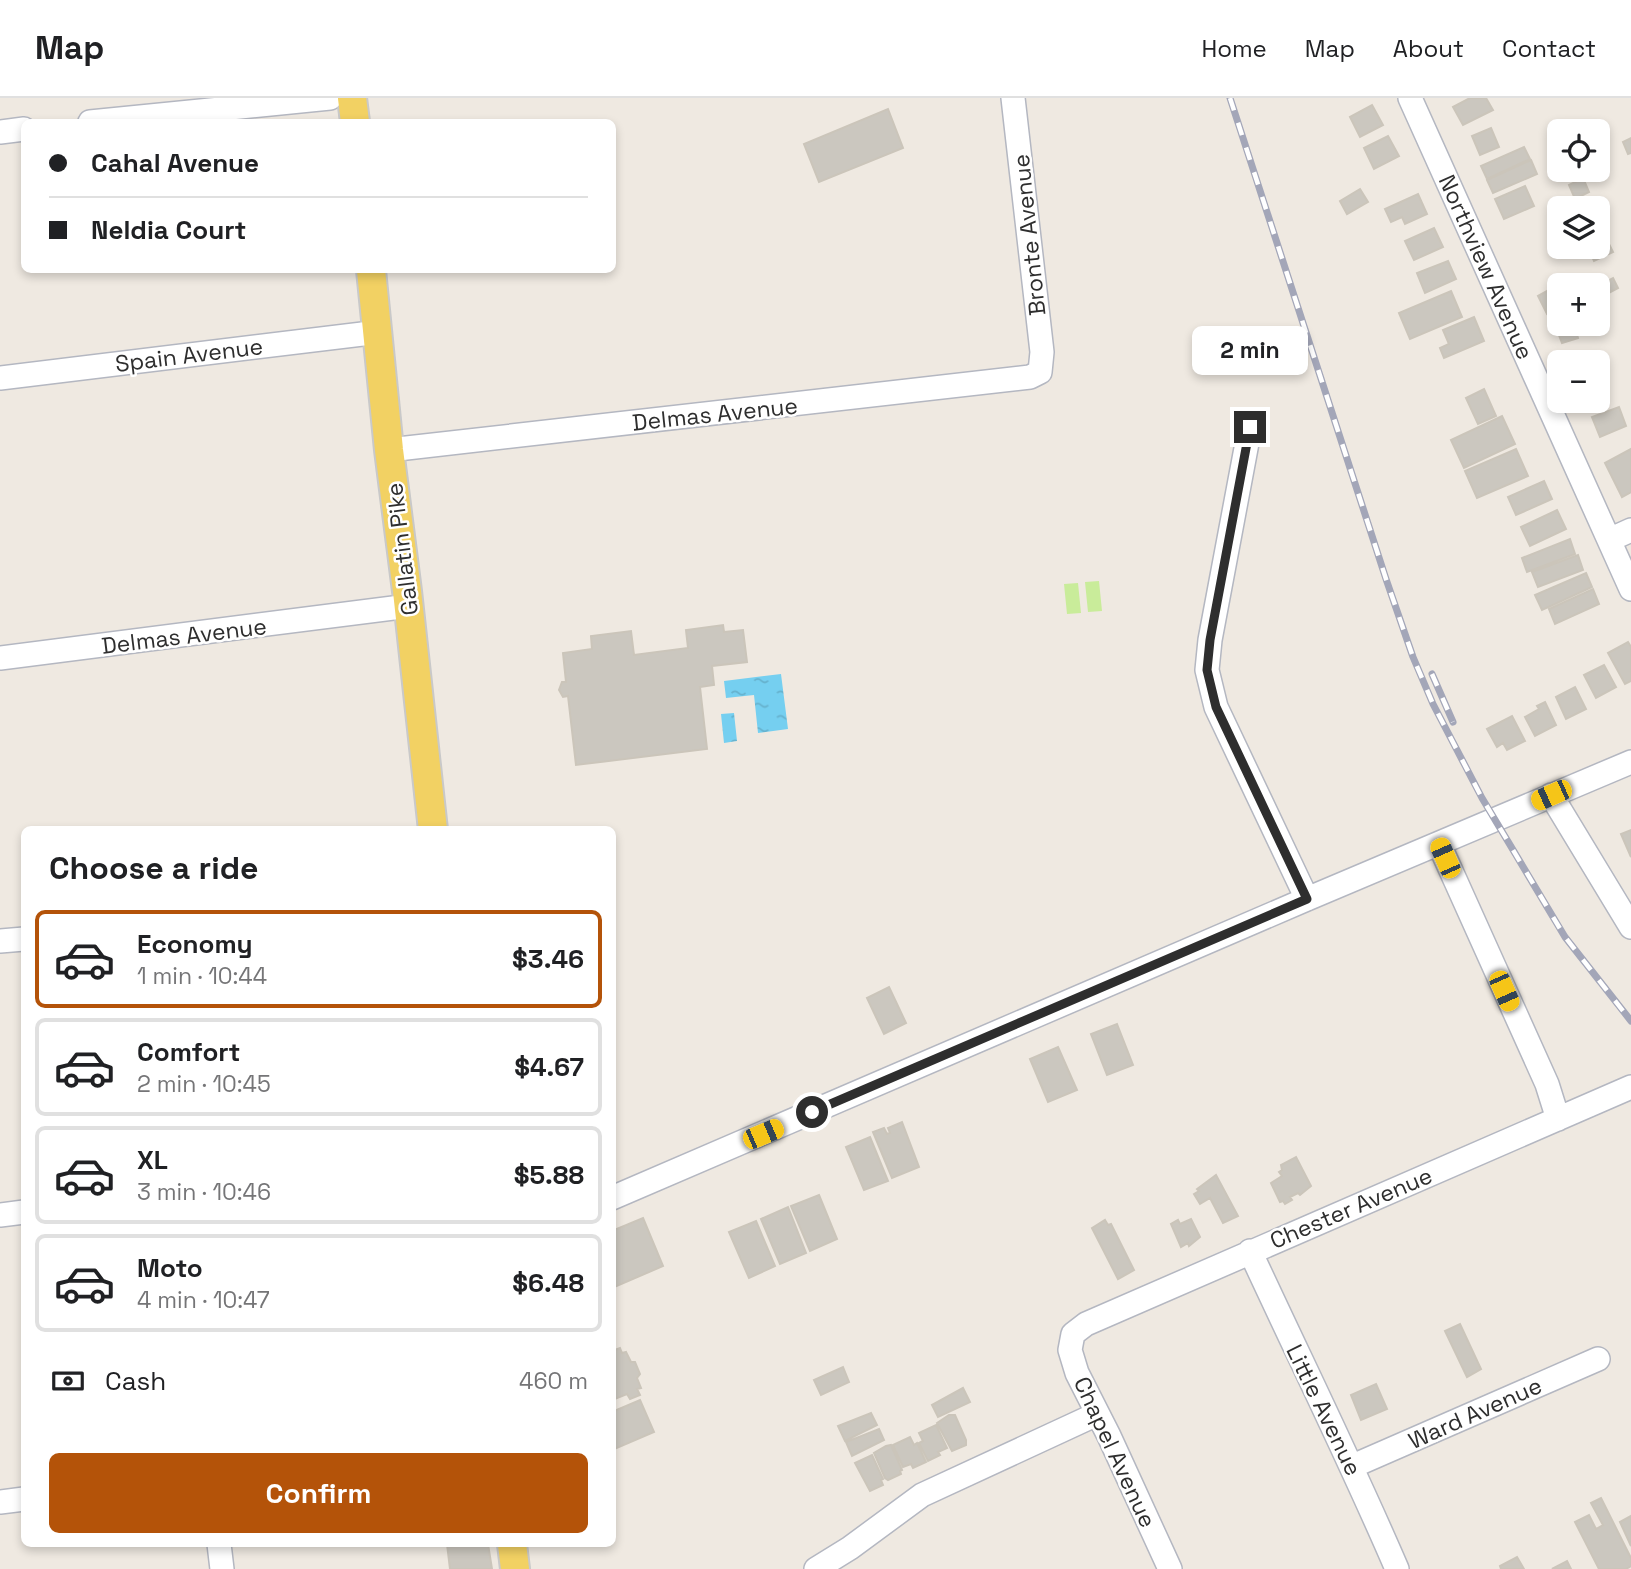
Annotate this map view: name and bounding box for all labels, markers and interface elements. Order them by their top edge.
text: Map [35,27,104,69]
text: Home [1201,33,1267,64]
text: Map [1305,33,1355,64]
text: About [1393,33,1464,64]
text: Contact [1502,33,1596,64]
map controls [1547,119,1610,413]
button: locate [1547,119,1610,182]
text: Cahal Avenue [91,146,259,180]
street label: Bronte Avenue [1006,153,1052,317]
street label: Northview Avenue [1432,170,1540,364]
button: layers [1547,196,1610,259]
text: Neldia Court [91,213,246,247]
button: + [1547,273,1610,336]
callout: 2 min [1192,326,1308,374]
street label: Spain Avenue [113,331,265,379]
text: 2 min [1220,335,1280,365]
button: − [1547,350,1610,413]
street label: Delmas Avenue [631,390,799,438]
route end [1234,411,1266,443]
street label: Gallatin Pike [379,481,425,617]
street label: Delmas Avenue [100,611,268,661]
car [1528,777,1575,813]
car [1427,835,1464,881]
text: Choose a ride [49,848,259,888]
text: Economy [137,927,253,961]
icon: car [53,928,116,991]
text: $3.46 [512,942,584,976]
text: 1 min · 10:44 [137,961,267,991]
car [1486,968,1523,1014]
text: Comfort [137,1035,240,1069]
icon: car [53,1036,116,1099]
text: $4.67 [514,1050,584,1084]
text: 2 min · 10:45 [137,1069,271,1099]
route start [796,1096,828,1128]
car [740,1116,787,1152]
text: XL [137,1143,168,1177]
icon: car [53,1144,116,1207]
text: $5.88 [514,1158,584,1192]
street label: Chester Avenue [1265,1160,1437,1256]
text: 3 min · 10:46 [137,1177,271,1207]
text: Moto [137,1251,203,1285]
icon: car [53,1252,116,1315]
text: $6.48 [512,1266,584,1300]
text: 4 min · 10:47 [137,1285,270,1315]
street label: Little Avenue [1279,1339,1369,1481]
icon: cash [49,1362,87,1400]
text: Cash [105,1364,166,1398]
text: 460 m [519,1366,588,1396]
street label: Ward Avenue [1404,1370,1546,1456]
street label: Chapel Avenue [1067,1372,1163,1532]
button: Confirm [49,1453,588,1533]

